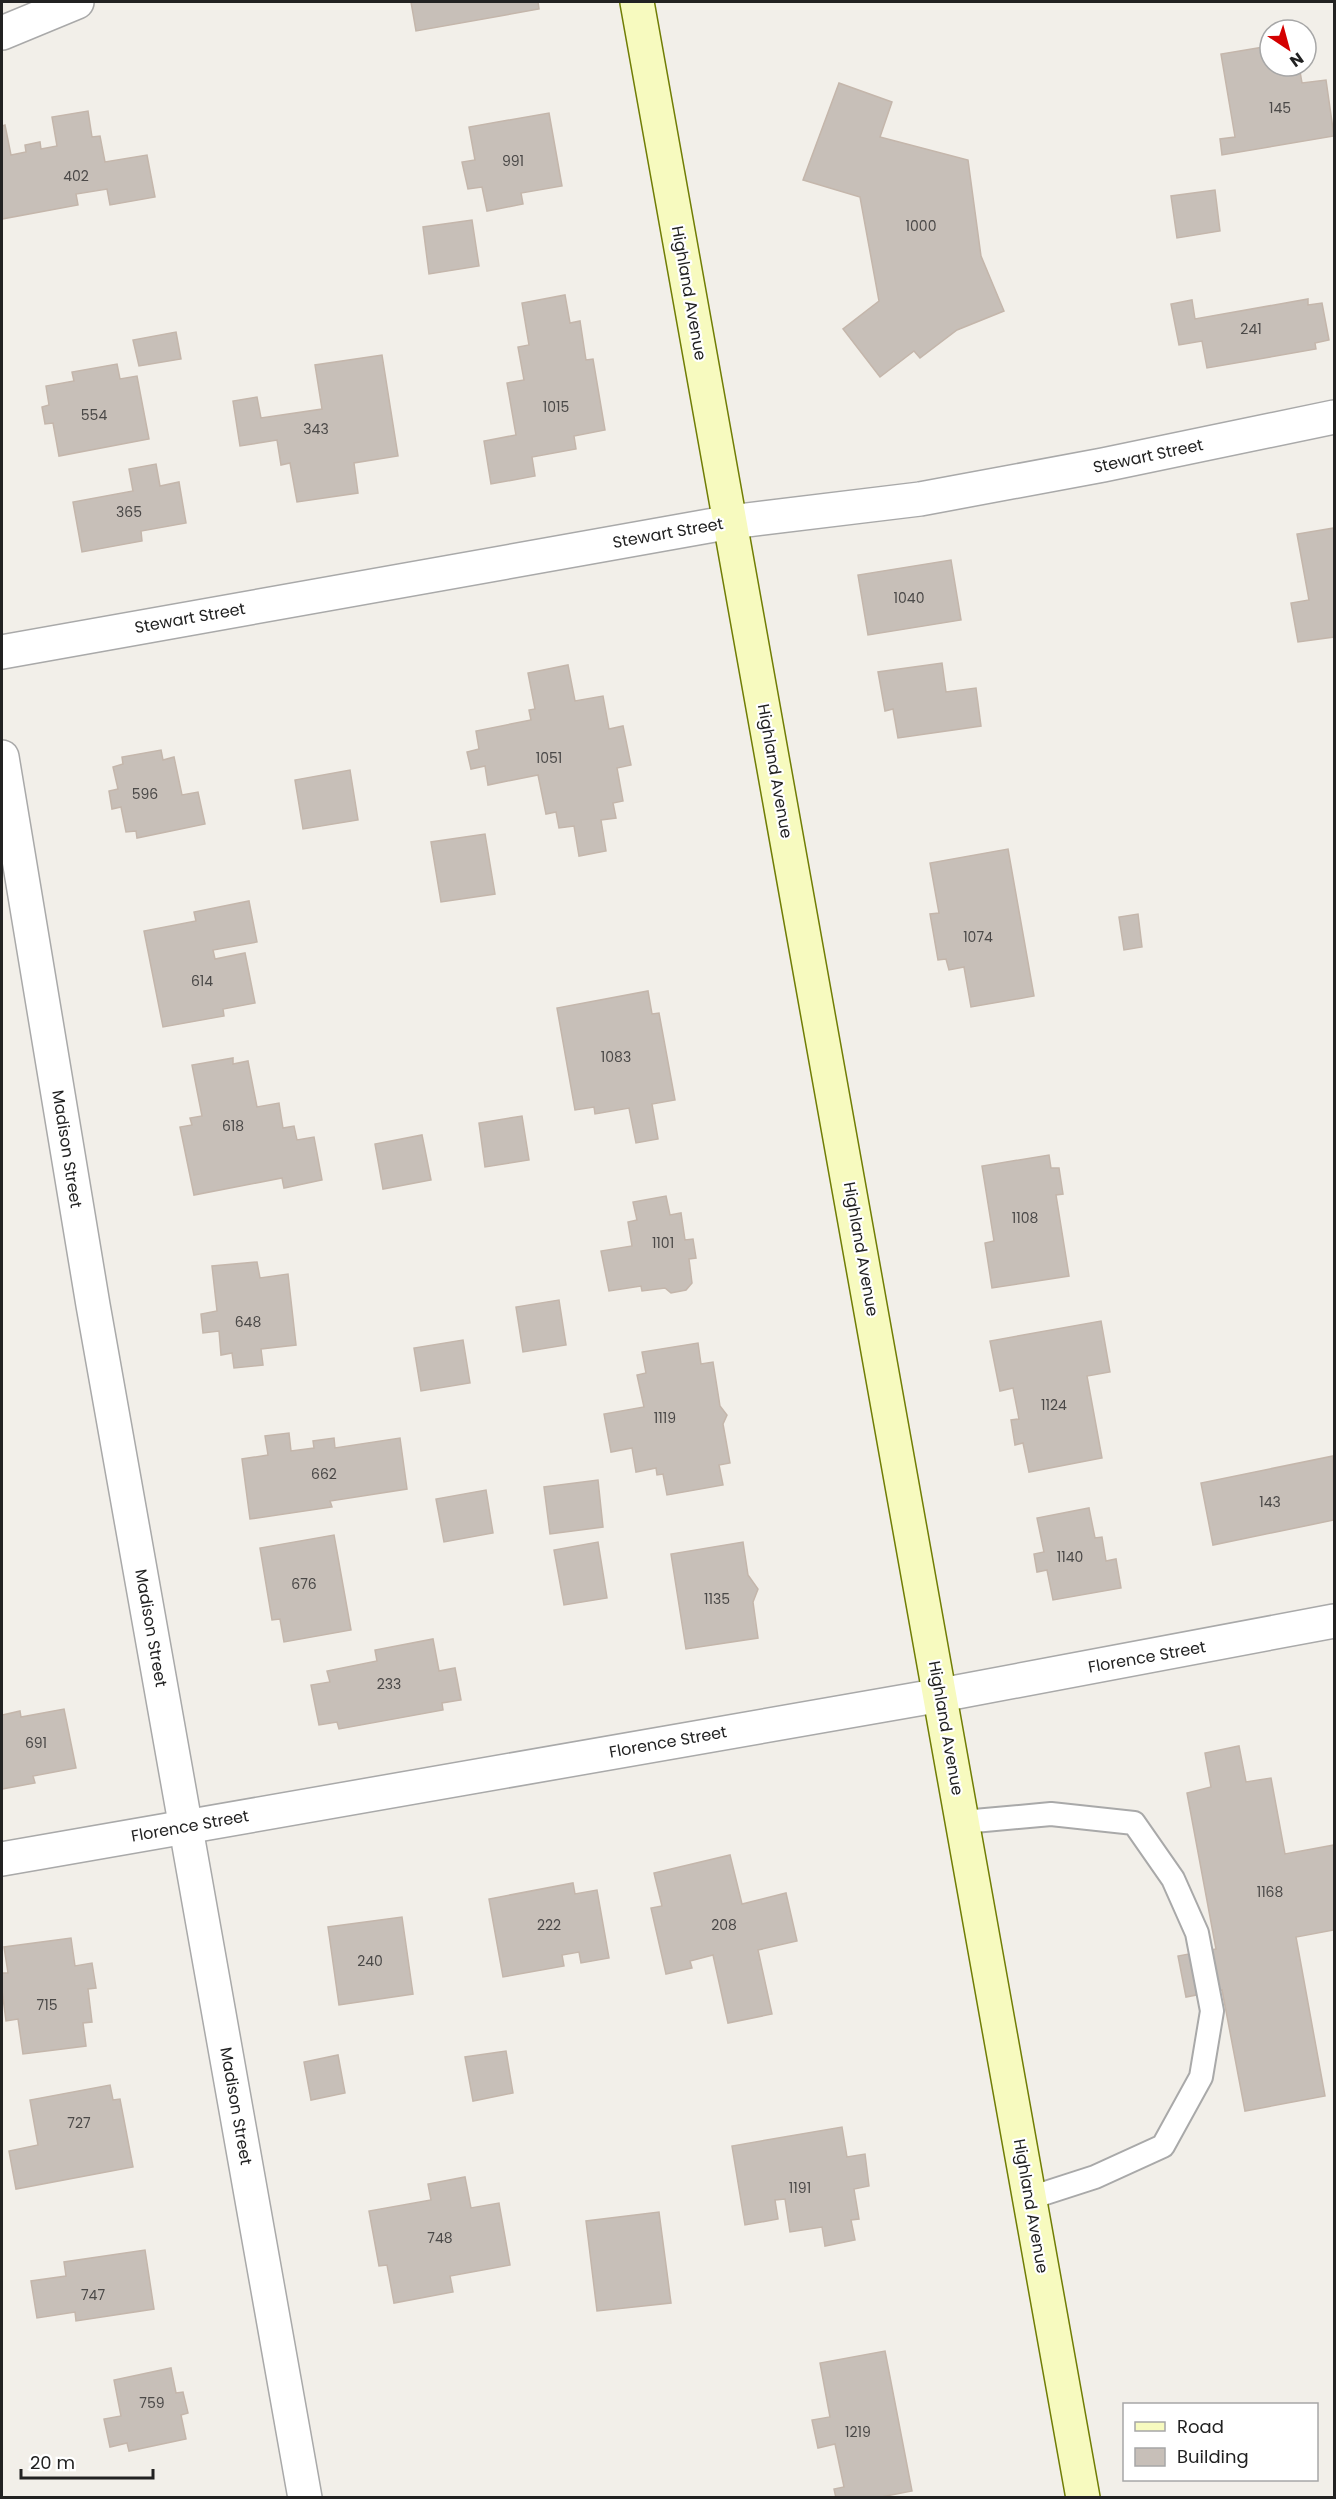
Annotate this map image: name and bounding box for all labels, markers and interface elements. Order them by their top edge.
north arrow [1258,18,1318,78]
text: N [1285,47,1308,73]
house number: 145 [1269,98,1291,118]
house number: 991 [502,151,524,171]
house number: 402 [63,166,89,186]
house number: 1000 [906,216,936,236]
street label: Highland Avenue [666,224,712,362]
house number: 241 [1240,319,1262,339]
house number: 1015 [543,397,569,417]
house number: 554 [81,405,107,425]
house number: 343 [303,419,329,439]
street label: Stewart Street [1091,433,1205,479]
house number: 365 [116,502,142,522]
street label: Stewart Street [611,512,725,554]
house number: 1040 [894,588,924,608]
street label: Stewart Street [133,597,247,639]
street label: Highland Avenue [752,702,798,840]
house number: 1051 [536,748,562,768]
house number: 596 [132,784,158,804]
house number: 1074 [963,927,993,947]
house number: 614 [191,971,213,991]
house number: 1083 [601,1047,631,1067]
street label: Madison Street [46,1088,88,1210]
house number: 618 [222,1116,244,1136]
street label: Highland Avenue [838,1180,884,1318]
house number: 1108 [1012,1208,1038,1228]
house number: 1101 [652,1233,674,1253]
house number: 648 [235,1312,261,1332]
house number: 1124 [1041,1395,1067,1415]
house number: 1119 [654,1408,676,1428]
house number: 662 [311,1464,337,1484]
house number: 143 [1259,1492,1281,1512]
house number: 1140 [1057,1547,1083,1567]
street label: Madison Street [129,1567,173,1689]
house number: 676 [291,1574,317,1594]
house number: 1135 [704,1589,730,1609]
street label: Florence Street [1086,1635,1208,1679]
street label: Highland Avenue [923,1659,969,1797]
house number: 233 [377,1674,401,1694]
street label: Florence Street [607,1720,729,1764]
house number: 691 [25,1733,47,1753]
street label: Florence Street [129,1804,251,1848]
house number: 1168 [1257,1882,1284,1902]
house number: 222 [537,1915,561,1935]
house number: 208 [711,1915,737,1935]
house number: 240 [357,1951,383,1971]
house number: 715 [37,1995,57,2015]
street label: Madison Street [214,2045,258,2167]
house number: 727 [67,2113,91,2133]
street label: Highland Avenue [1008,2137,1054,2275]
house number: 1191 [789,2178,811,2198]
house number: 748 [427,2228,453,2248]
house number: 747 [81,2285,105,2305]
house number: 759 [139,2393,165,2413]
legend [1123,2403,1318,2481]
text: Road [1177,2414,1224,2439]
house number: 1219 [845,2422,871,2442]
scale bar [21,2442,153,2480]
text: Building [1177,2444,1249,2469]
text: 20 m [30,2450,75,2475]

